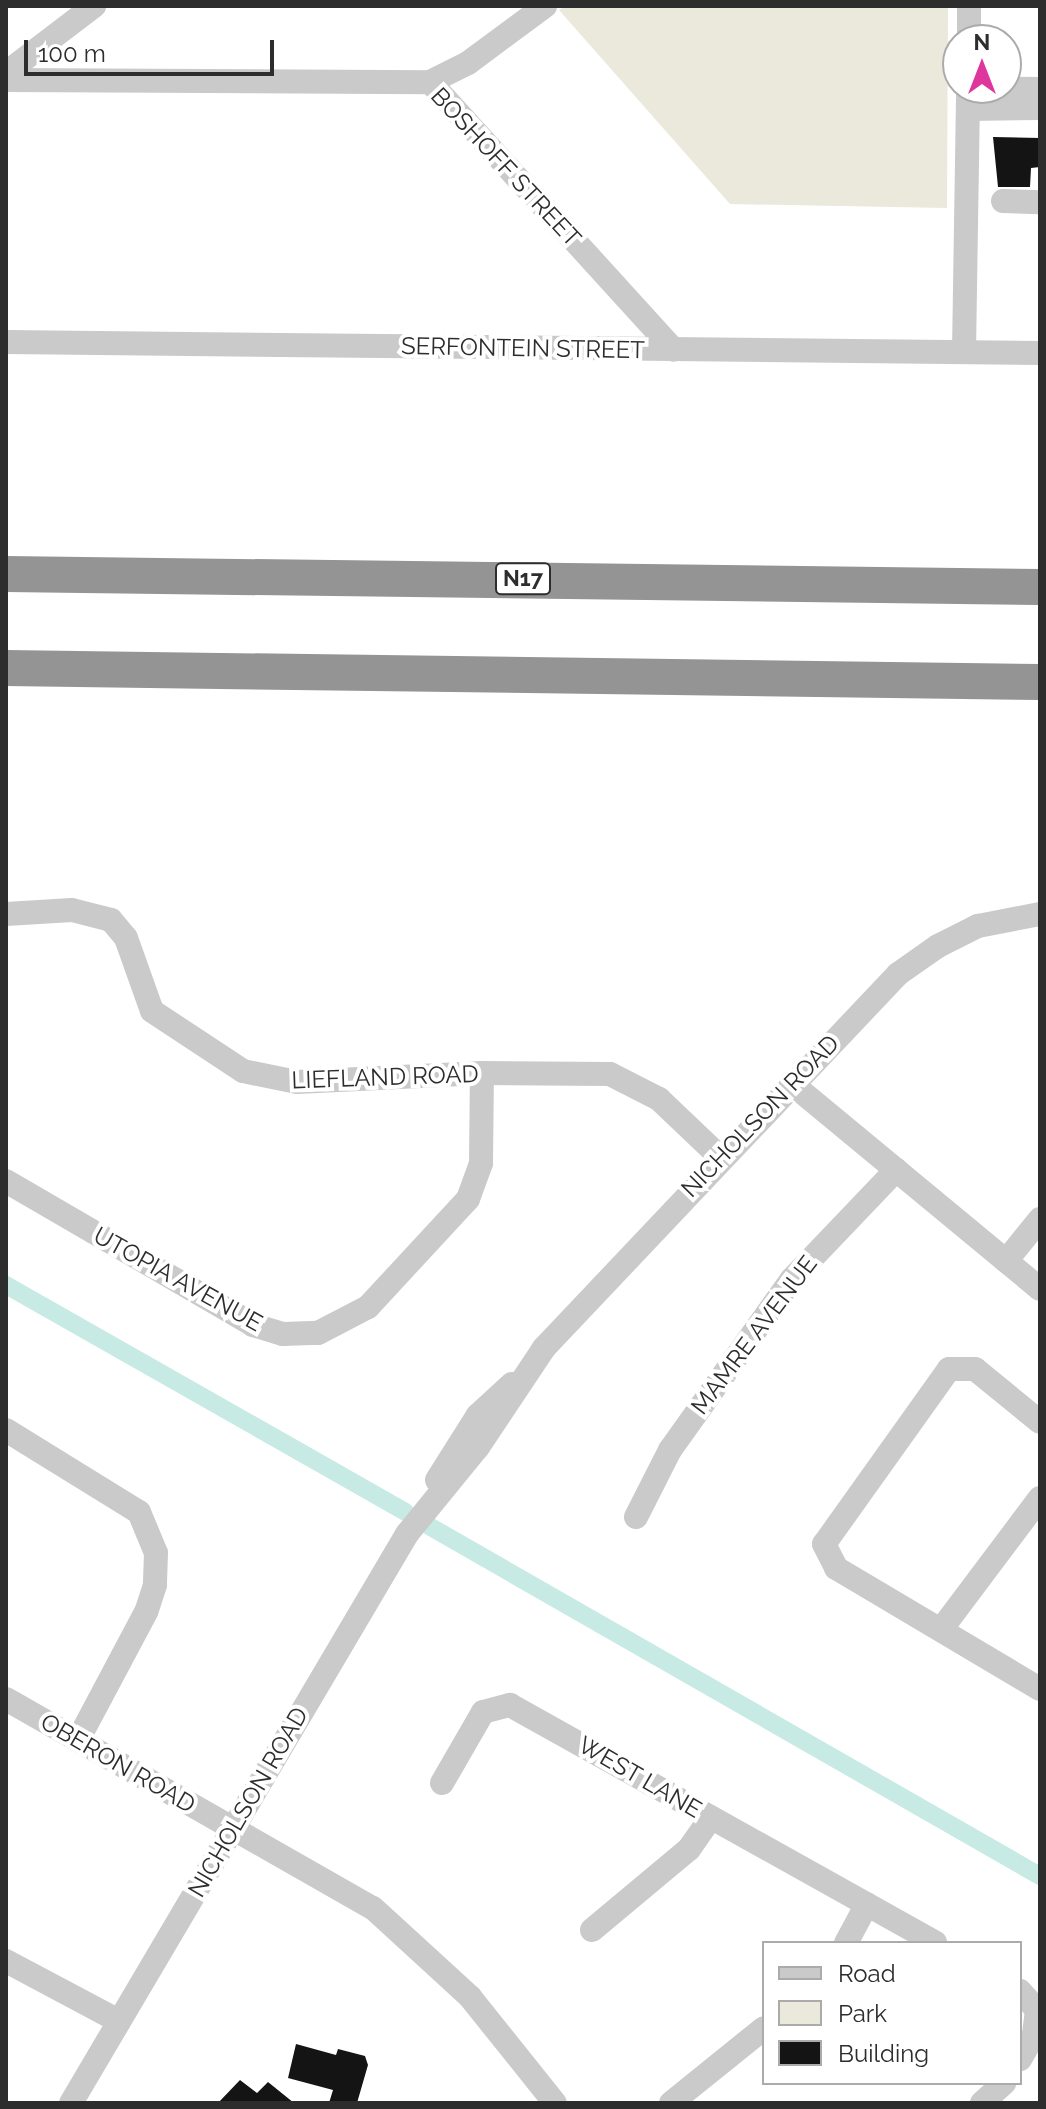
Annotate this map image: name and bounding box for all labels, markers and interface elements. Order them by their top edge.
scale bar [28,24,278,74]
north arrow [942,24,1022,104]
text: N [974,29,990,55]
text: 100 m [38,39,106,68]
street label: BOSHOFF STREET [425,81,587,253]
street label: SERFONTEIN STREET [401,331,645,365]
road number: N17 [495,561,551,597]
street label: NICHOLSON ROAD [675,1029,845,1203]
street label: LIEFLAND ROAD [291,1059,479,1095]
street label: UTOPIA AVENUE [88,1220,268,1338]
street label: MAMRE AVENUE [685,1250,823,1420]
street label: NICHOLSON ROAD [182,1702,314,1902]
street label: OBERON ROAD [36,1707,200,1819]
street label: WEST LANE [573,1730,707,1824]
legend [762,1941,1022,2085]
text: Road [838,1959,896,1988]
text: Park [838,1999,887,2028]
text: Building [838,2039,929,2068]

